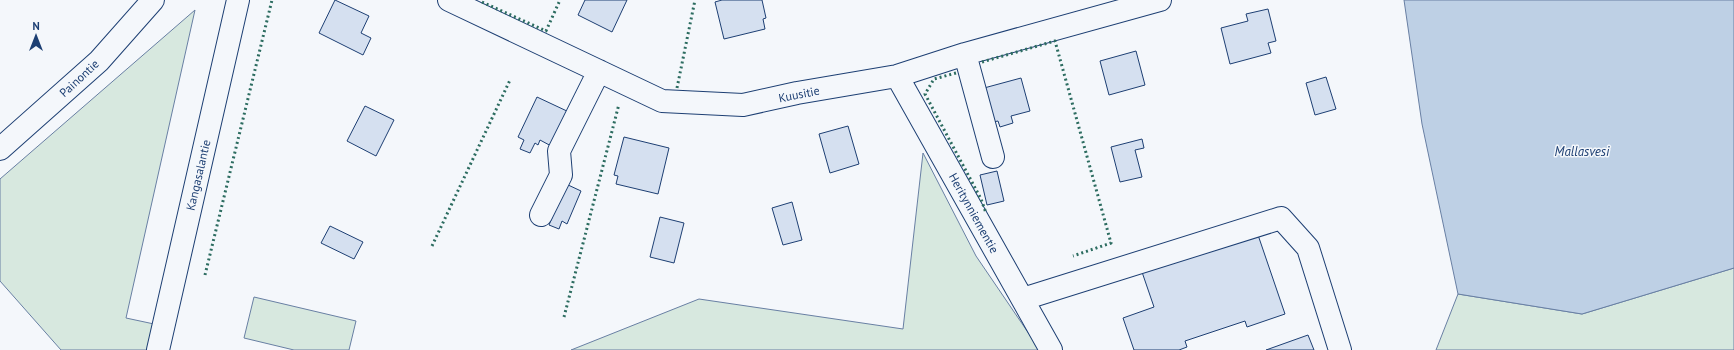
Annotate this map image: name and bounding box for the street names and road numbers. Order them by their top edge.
street label: Painontie [56,56,102,100]
street label: Kuusitie [777,83,821,105]
street label: Kangasalantie [183,138,213,212]
street label: Heritynniementie [946,170,1002,256]

